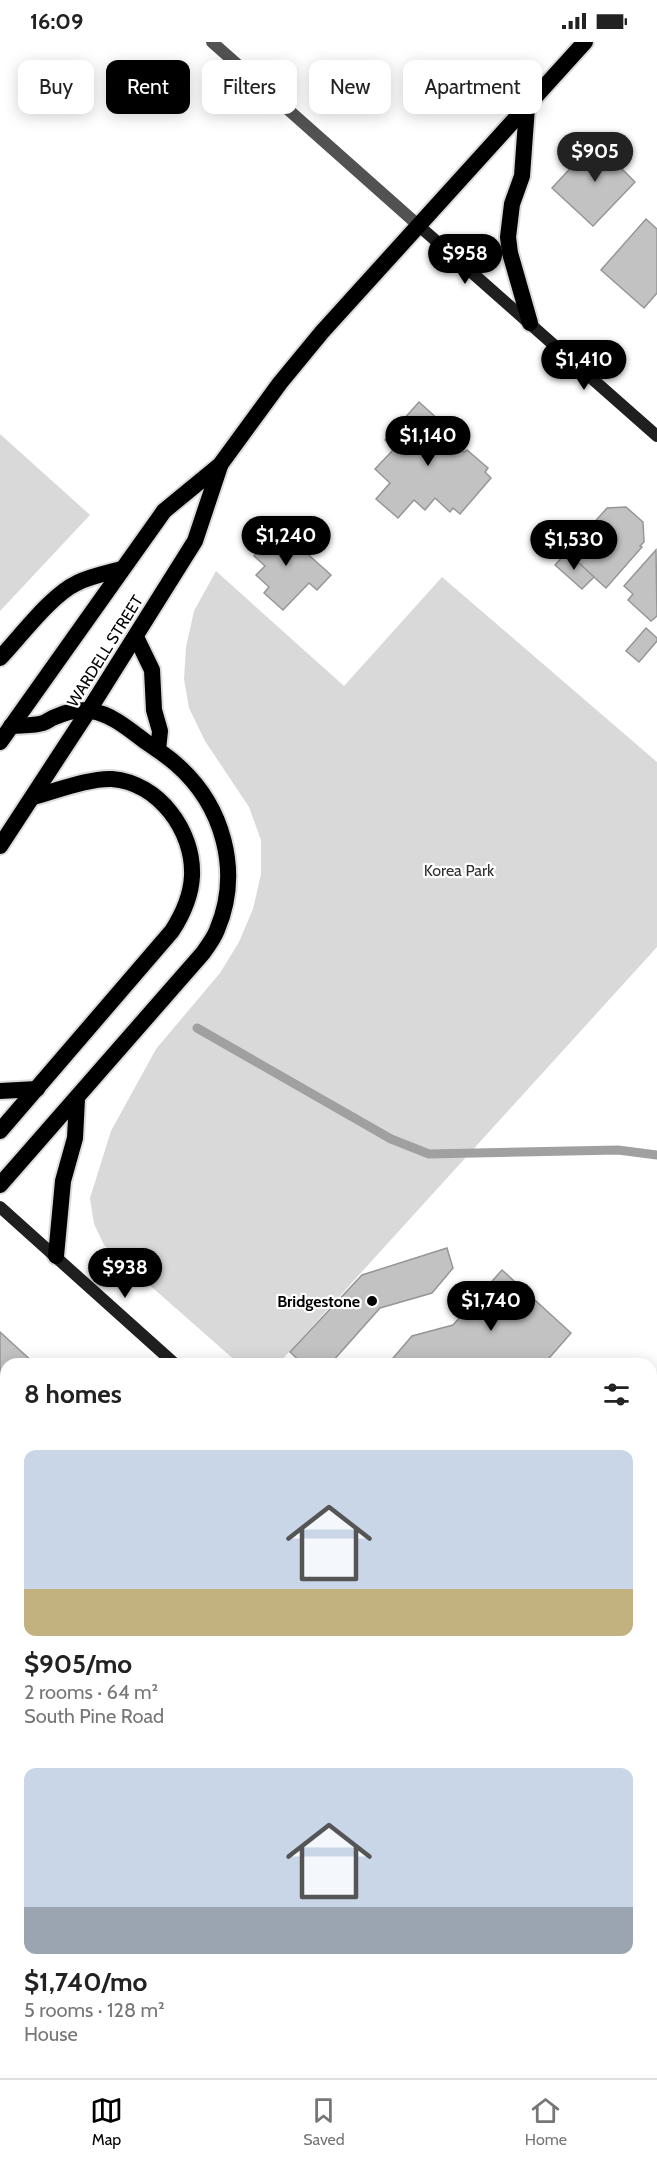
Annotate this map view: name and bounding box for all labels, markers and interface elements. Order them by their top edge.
text: 16:09 [30,8,83,35]
chip: Buy [18,60,94,114]
chip: Rent [106,60,190,114]
chip: Filters [202,60,297,114]
chip: New [309,60,391,114]
chip: Apartment [403,60,542,114]
pin: $905 [559,132,631,183]
text: $905 [571,139,619,163]
pin: $958 [429,234,501,285]
text: $958 [442,241,488,265]
pin: $1,410 [535,340,633,391]
text: $1,410 [555,347,613,371]
pin: $1,140 [379,416,477,467]
text: $1,140 [399,423,457,447]
pin: $1,240 [237,516,335,567]
pin: $1,530 [525,520,623,571]
text: $1,240 [256,523,316,547]
text: $1,530 [544,527,604,551]
street label: WARDELL STREET [63,591,147,710]
park label: Korea Park [424,861,495,880]
pin: $938 [89,1248,161,1299]
text: $938 [102,1255,148,1279]
pin: $1,740 [442,1281,540,1332]
text: $1,740 [461,1288,521,1312]
place label: Bridgestone [277,1292,360,1311]
marker: Bridgestone [365,1294,379,1308]
text: 8 homes [24,1378,122,1410]
icon: filters [600,1378,633,1411]
icon: home [275,1489,383,1597]
text: $905/mo [24,1648,132,1680]
text: 2 rooms · 64 m² [24,1680,158,1704]
text: South Pine Road [24,1704,164,1728]
icon: home [275,1807,383,1915]
text: $1,740/mo [24,1966,147,1998]
text: 5 rooms · 128 m² [24,1998,165,2022]
text: House [24,2022,78,2046]
tab: Map [90,2094,123,2149]
tab: Saved [303,2094,345,2149]
tab: Home [525,2094,567,2149]

